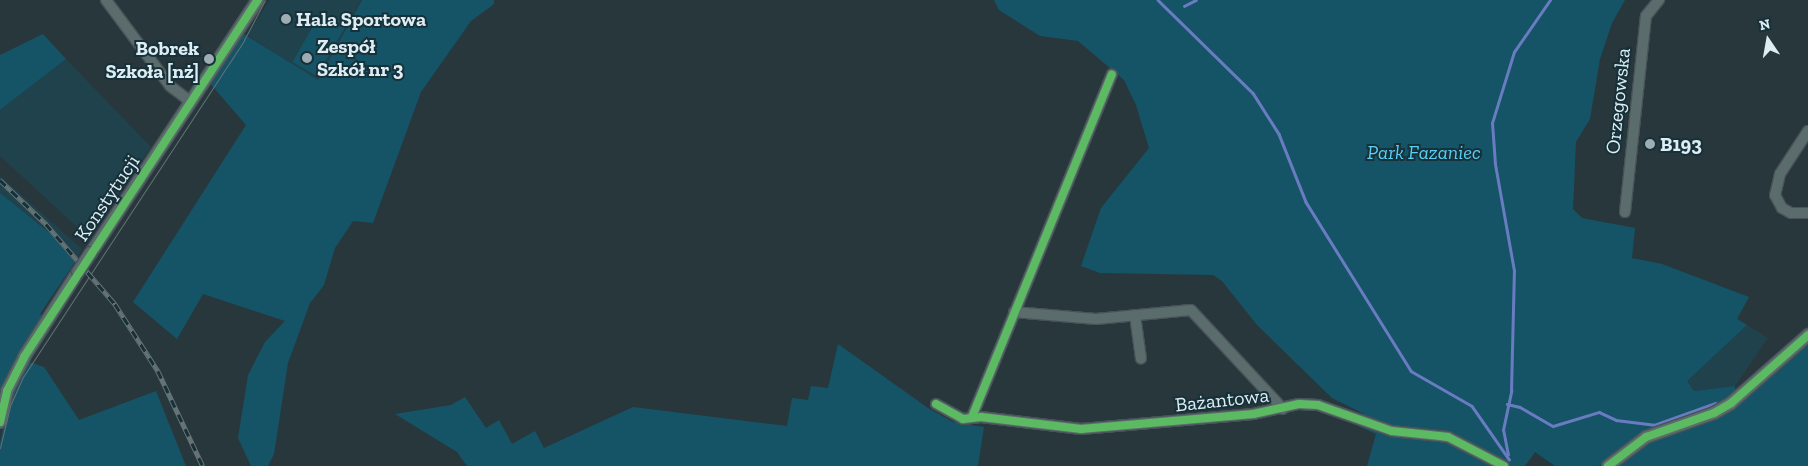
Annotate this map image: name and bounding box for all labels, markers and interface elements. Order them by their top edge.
place label: Hala Sportowa [296,7,426,31]
marker: Hala Sportowa [280,13,292,25]
north arrow [1743,15,1793,65]
text: N [1758,15,1772,34]
place label: Zespół Szkół nr 3 [317,34,404,81]
place label: Bobrek Szkoła [nż] [105,36,199,83]
street label: Orzegowska [1600,47,1636,155]
marker: Zespół Szkół nr 3 [301,52,313,64]
marker: Bobrek Szkoła [nż] [203,53,215,65]
place label: B193 [1660,132,1702,156]
marker: B193 [1644,138,1656,150]
park label: Park Fazaniec [1367,140,1481,164]
street label: Konstytucji [69,150,145,246]
street label: Bażantowa [1174,383,1270,417]

